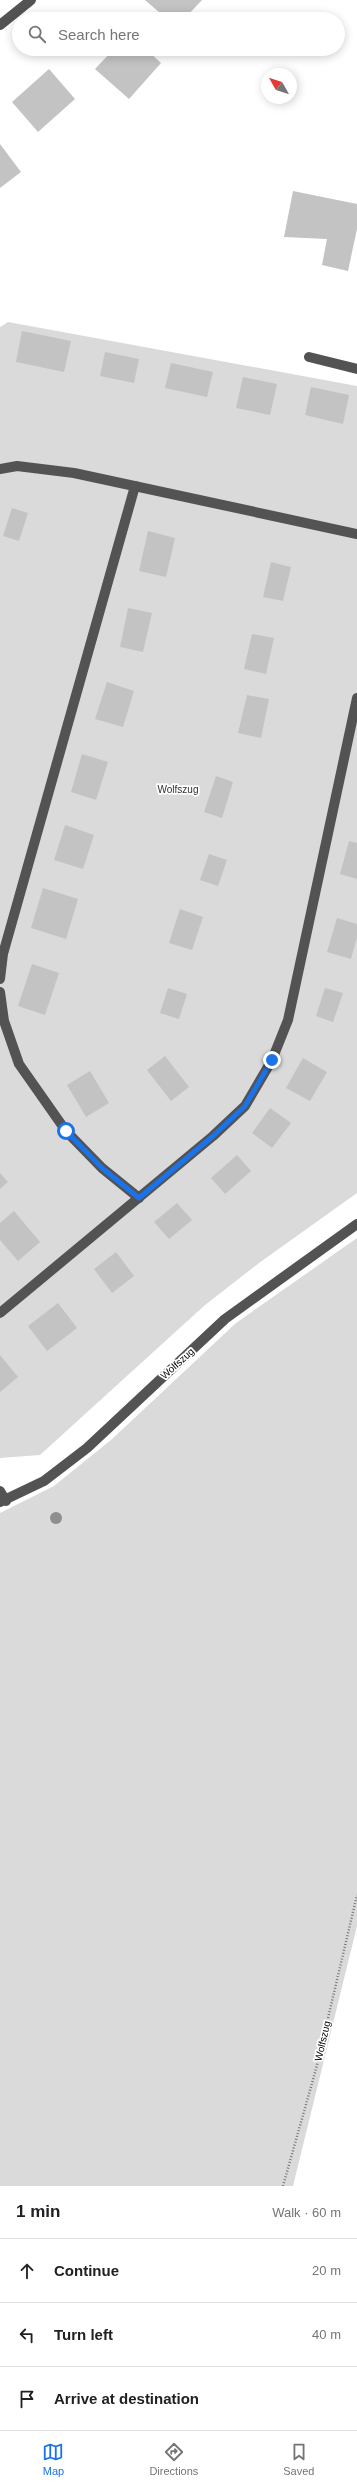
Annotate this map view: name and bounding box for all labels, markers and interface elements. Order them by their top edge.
search box [12,12,345,56]
icon: search [26,23,48,45]
text: Search here [58,26,140,43]
north arrow [261,68,297,104]
park label: Wolfszug [158,784,198,795]
route end [263,1051,281,1069]
route start [57,1122,75,1140]
street label: Wolfszug [158,1346,196,1381]
street label: Wolfszug [313,2020,332,2062]
text: 1 min [16,2202,60,2221]
text: Walk · 60 m [272,2205,341,2220]
icon: ahead [16,2260,38,2282]
text: Continue [54,2262,119,2279]
text: 20 m [312,2263,341,2278]
icon: left [16,2324,38,2346]
text: Turn left [54,2326,113,2343]
text: 40 m [312,2327,341,2342]
icon: arrive [16,2388,38,2410]
text: Arrive at destination [54,2390,199,2407]
tab: Map [42,2441,64,2477]
tab: Directions [149,2441,198,2477]
tab: Saved [283,2441,314,2477]

